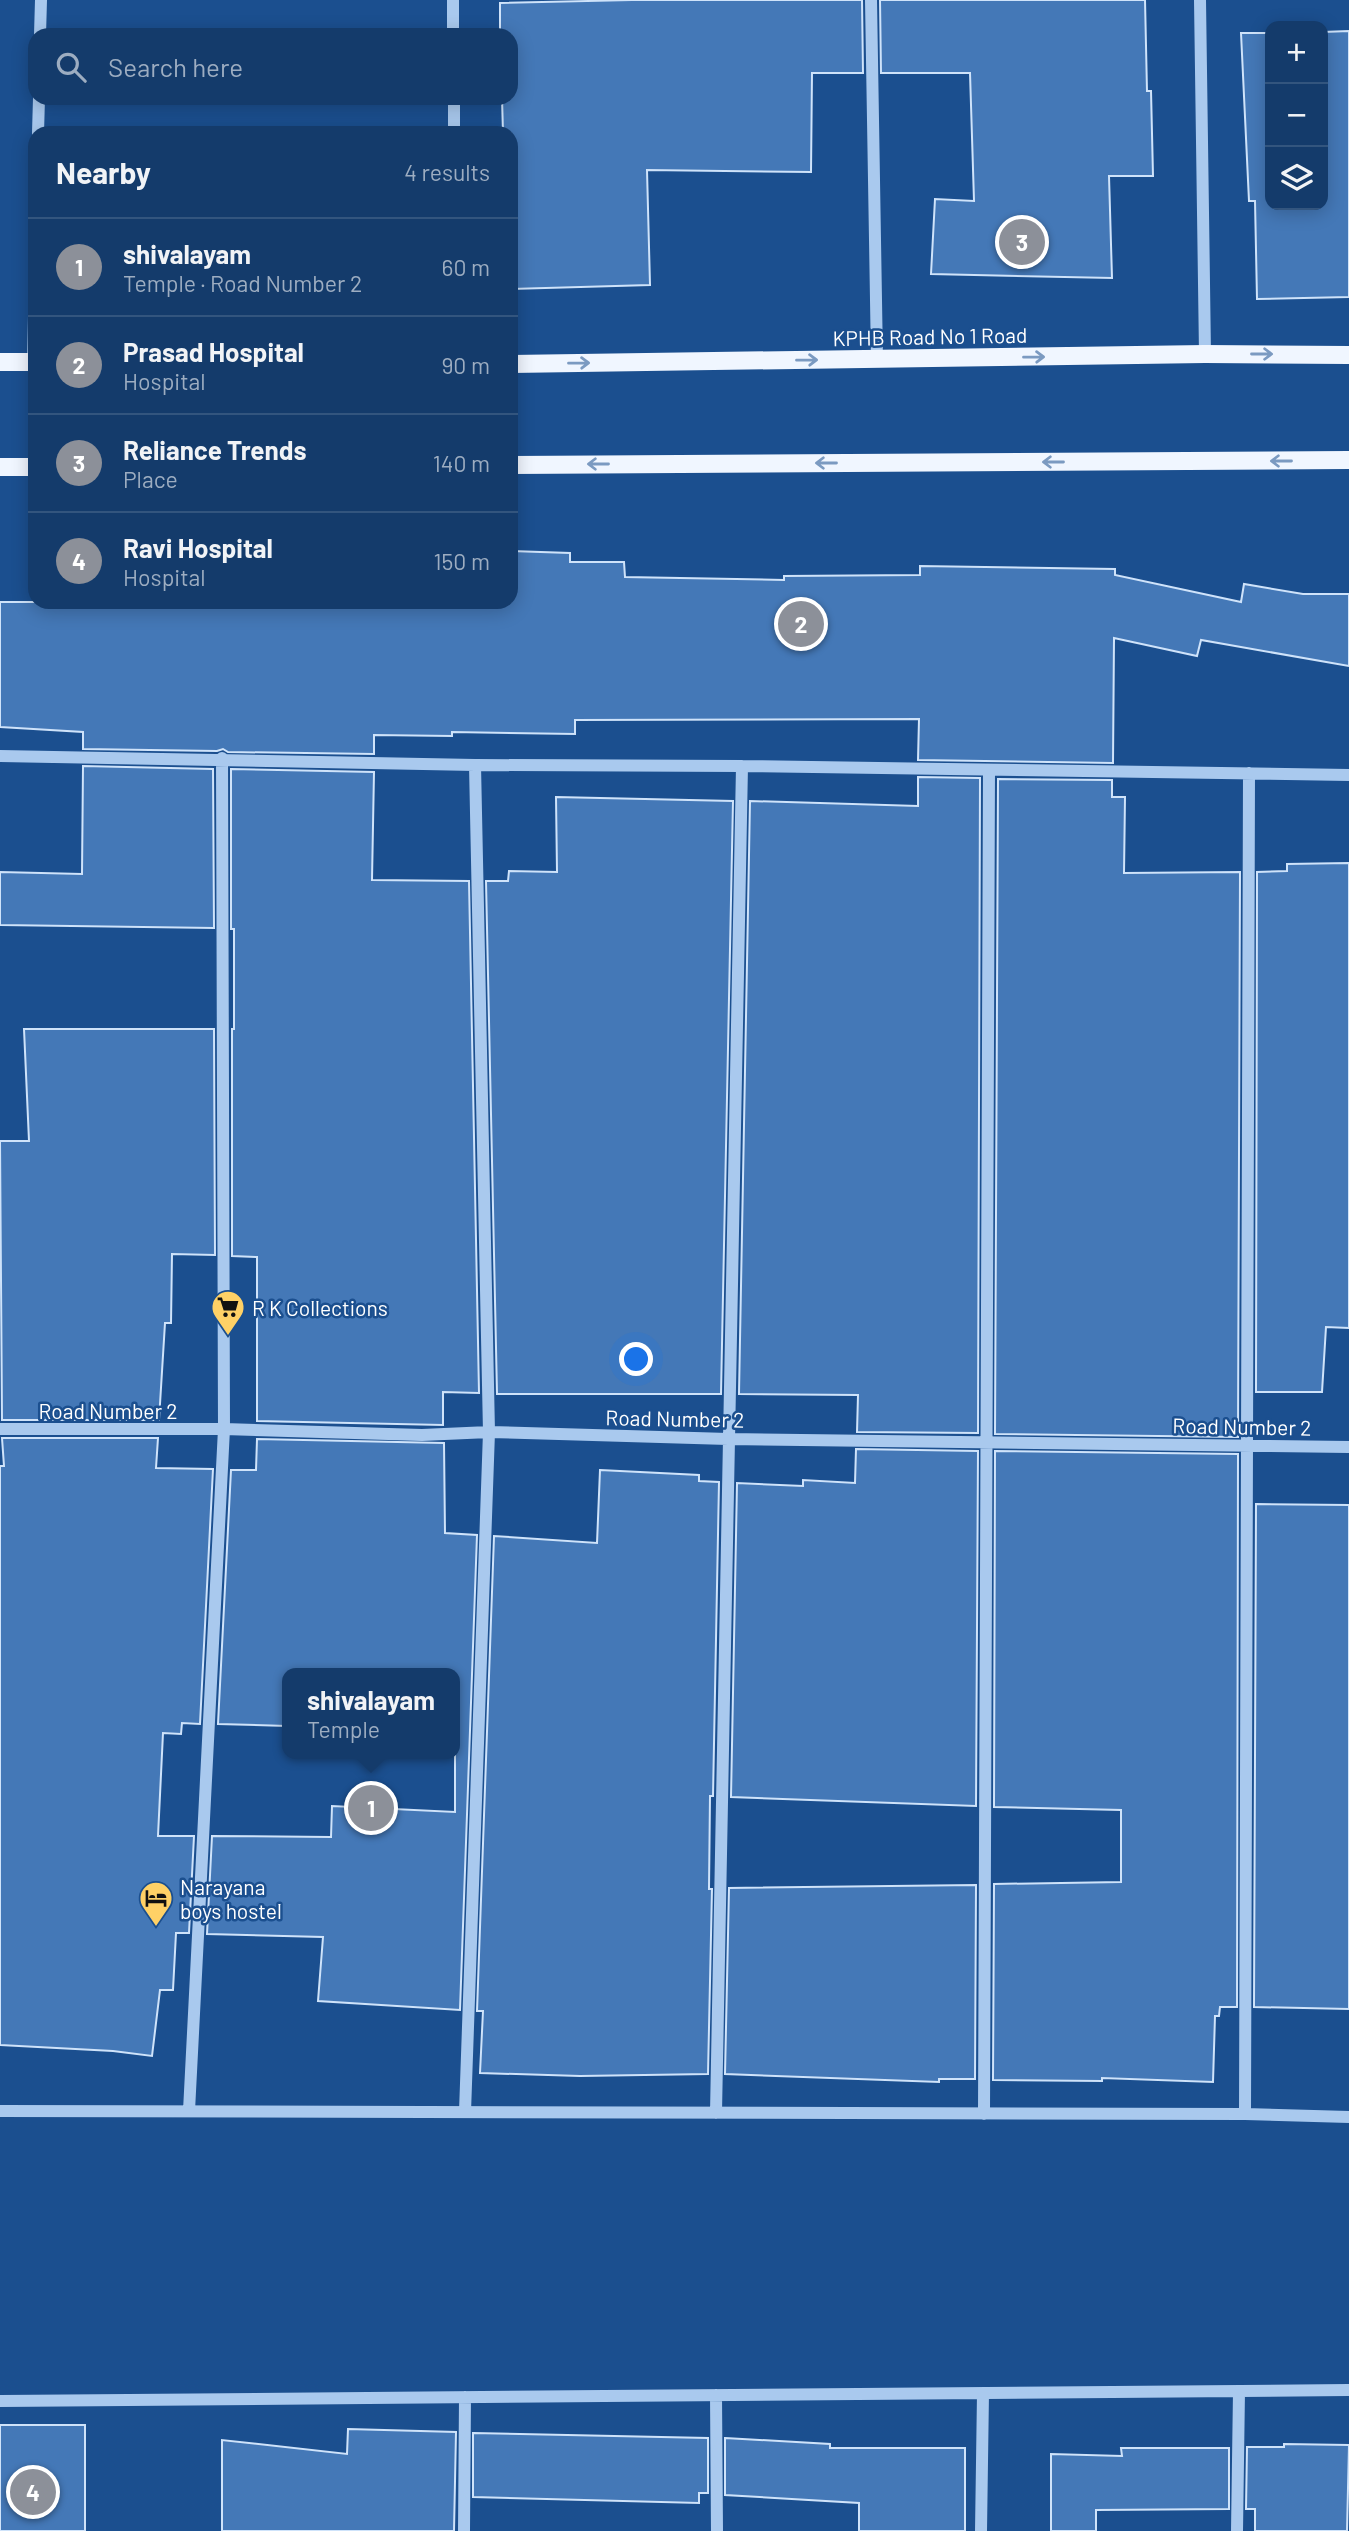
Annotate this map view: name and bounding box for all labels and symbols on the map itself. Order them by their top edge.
pin: 3 [999,216,1045,268]
street label: KPHB Road No 1 Road [832,322,1028,350]
one-way arrow [1250,347,1273,361]
one-way arrow [1022,350,1045,364]
one-way arrow [795,354,818,367]
one-way arrow [567,356,590,370]
one-way arrow [1270,454,1293,468]
one-way arrow [1042,455,1065,469]
one-way arrow [815,456,838,470]
one-way arrow [587,457,610,471]
pin: 2 [778,598,824,650]
supermarket icon: R K Collections [209,1288,247,1337]
place label: R K Collections [252,1295,388,1320]
your location [619,1342,653,1376]
street label: Road Number 2 [38,1398,178,1423]
street label: Road Number 2 [605,1404,745,1432]
street label: Road Number 2 [1172,1412,1312,1440]
pin: 1 [348,1782,394,1834]
place label: Narayana boys hostel [180,1874,282,1923]
hotel icon: Narayana boys hostel [137,1879,175,1928]
pin: 4 [10,2466,56,2518]

